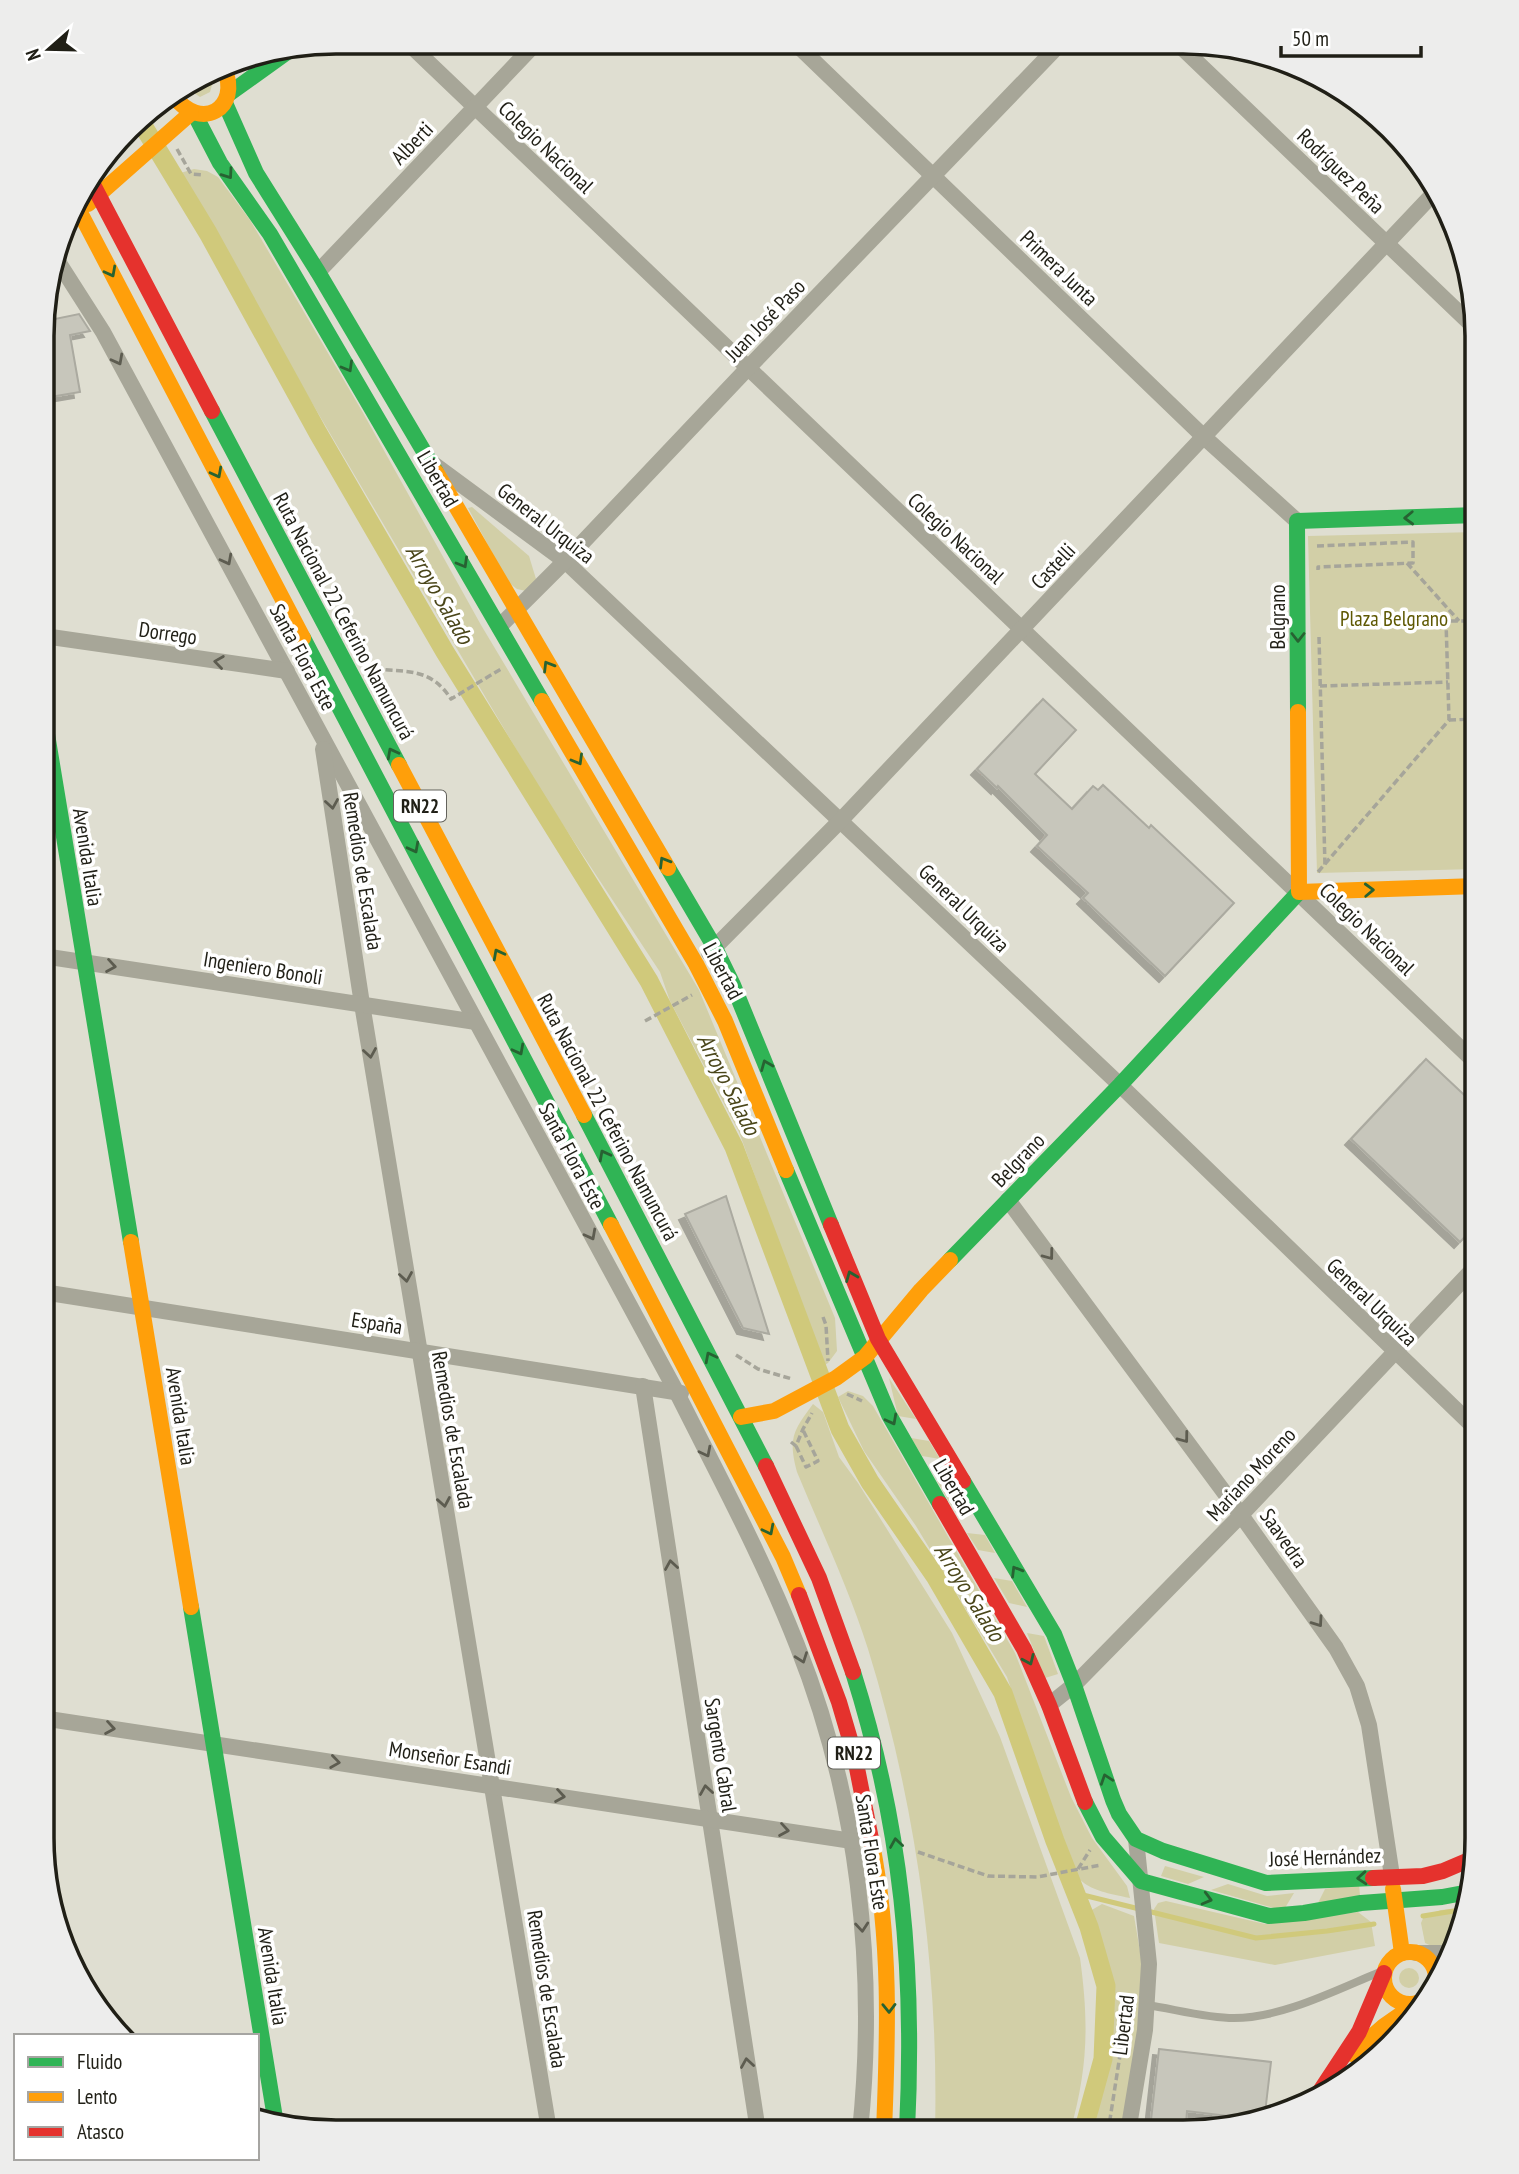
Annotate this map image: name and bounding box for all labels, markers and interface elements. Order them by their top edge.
north arrow [14,14,84,84]
scale bar [1281,14,1421,58]
text: 50 m [1292,25,1329,52]
text: N [20,46,46,64]
street label: Colegio Nacional [493,95,599,199]
street label: Alberti [385,116,439,170]
street label: Rodríguez Peña [1292,123,1390,219]
one-way arrow [220,166,232,179]
street label: Primera Junta [1014,224,1104,312]
one-way arrow [103,265,116,277]
street label: Juan José Paso [718,273,811,368]
one-way arrow [110,353,124,365]
one-way arrow [340,360,353,373]
street label: Libertad [411,446,465,512]
one-way arrow [208,466,222,478]
street label: General Urquiza [492,477,600,569]
street label: Colegio Nacional [902,487,1010,590]
street label: Ruta Nacional 22 Ceferino Namuncurá [267,488,421,744]
one-way arrow [1403,510,1414,525]
street label: Castelli [1025,537,1081,595]
water label: Arroyo Salado [400,539,481,651]
one-way arrow [218,553,232,566]
one-way arrow [455,556,468,569]
street label: Belgrano [1264,585,1291,649]
street label: Santa Flora Este [264,599,342,715]
park label: Plaza Belgrano [1340,605,1448,632]
street label: Dorrego [137,616,199,650]
one-way arrow [1290,632,1306,643]
one-way arrow [213,654,225,669]
one-way arrow [543,661,556,674]
one-way arrow [387,748,400,760]
one-way arrow [570,753,583,765]
street label: Remedios de Escalada [337,790,389,952]
road number: RN22 [394,790,446,821]
one-way arrow [324,798,339,809]
street label: Avenida Italia [67,806,109,908]
one-way arrow [405,841,419,853]
one-way arrow [659,857,672,870]
street label: General Urquiza [913,858,1015,958]
street label: Colegio Nacional [1314,877,1420,981]
one-way arrow [1364,882,1375,897]
street label: Libertad [697,938,749,1004]
street label: Ingeniero Bonoli [201,945,325,991]
one-way arrow [493,949,506,961]
one-way arrow [105,958,117,973]
street label: Ruta Nacional 22 Ceferino Namuncurá [531,989,685,1245]
water label: Arroyo Salado [691,1028,768,1141]
one-way arrow [511,1043,525,1055]
one-way arrow [362,1047,377,1059]
one-way arrow [760,1060,774,1072]
street label: Santa Flora Este [533,1098,611,1214]
street label: Belgrano [986,1127,1050,1193]
one-way arrow [599,1150,612,1162]
one-way arrow [583,1227,596,1240]
one-way arrow [1040,1247,1053,1260]
street label: General Urquiza [1321,1252,1423,1352]
one-way arrow [398,1271,413,1283]
one-way arrow [845,1271,859,1283]
street label: España [350,1306,404,1340]
street label: Remedios de Escalada [426,1349,480,1511]
one-way arrow [705,1352,718,1364]
street label: Avenida Italia [160,1365,202,1467]
one-way arrow [884,1413,897,1425]
street label: Mariano Moreno [1201,1421,1301,1527]
one-way arrow [1176,1430,1189,1443]
one-way arrow [698,1445,712,1457]
street label: Libertad [927,1454,981,1520]
one-way arrow [436,1496,451,1508]
street label: Saavedra [1254,1503,1314,1573]
one-way arrow [761,1523,775,1535]
water label: Arroyo Salado [929,1538,1013,1648]
one-way arrow [664,1559,679,1571]
one-way arrow [1011,1566,1024,1579]
one-way arrow [1310,1614,1322,1627]
one-way arrow [794,1652,808,1664]
one-way arrow [1021,1653,1035,1665]
street label: Sargento Cabral [699,1696,743,1814]
one-way arrow [104,1720,116,1735]
street label: Monseñor Esandi [387,1735,513,1781]
road number: RN22 [828,1737,880,1768]
one-way arrow [329,1755,340,1770]
one-way arrow [1100,1773,1114,1786]
one-way arrow [698,1784,713,1796]
one-way arrow [554,1788,565,1803]
street label: Santa Flora Este [850,1792,894,1912]
one-way arrow [779,1822,790,1837]
one-way arrow [889,1838,904,1849]
street label: José Hernández [1268,1842,1381,1872]
one-way arrow [1357,1870,1368,1885]
one-way arrow [1201,1891,1213,1905]
street label: Remedios de Escalada [521,1908,573,2070]
one-way arrow [854,1922,869,1933]
street label: Avenida Italia [252,1925,294,2027]
street label: Libertad [1106,1993,1140,2057]
one-way arrow [881,2003,896,2014]
legend [14,2034,259,2160]
text: Fluido [77,2048,122,2075]
one-way arrow [740,2057,755,2069]
text: Lento [77,2083,117,2110]
text: Atasco [77,2118,124,2145]

